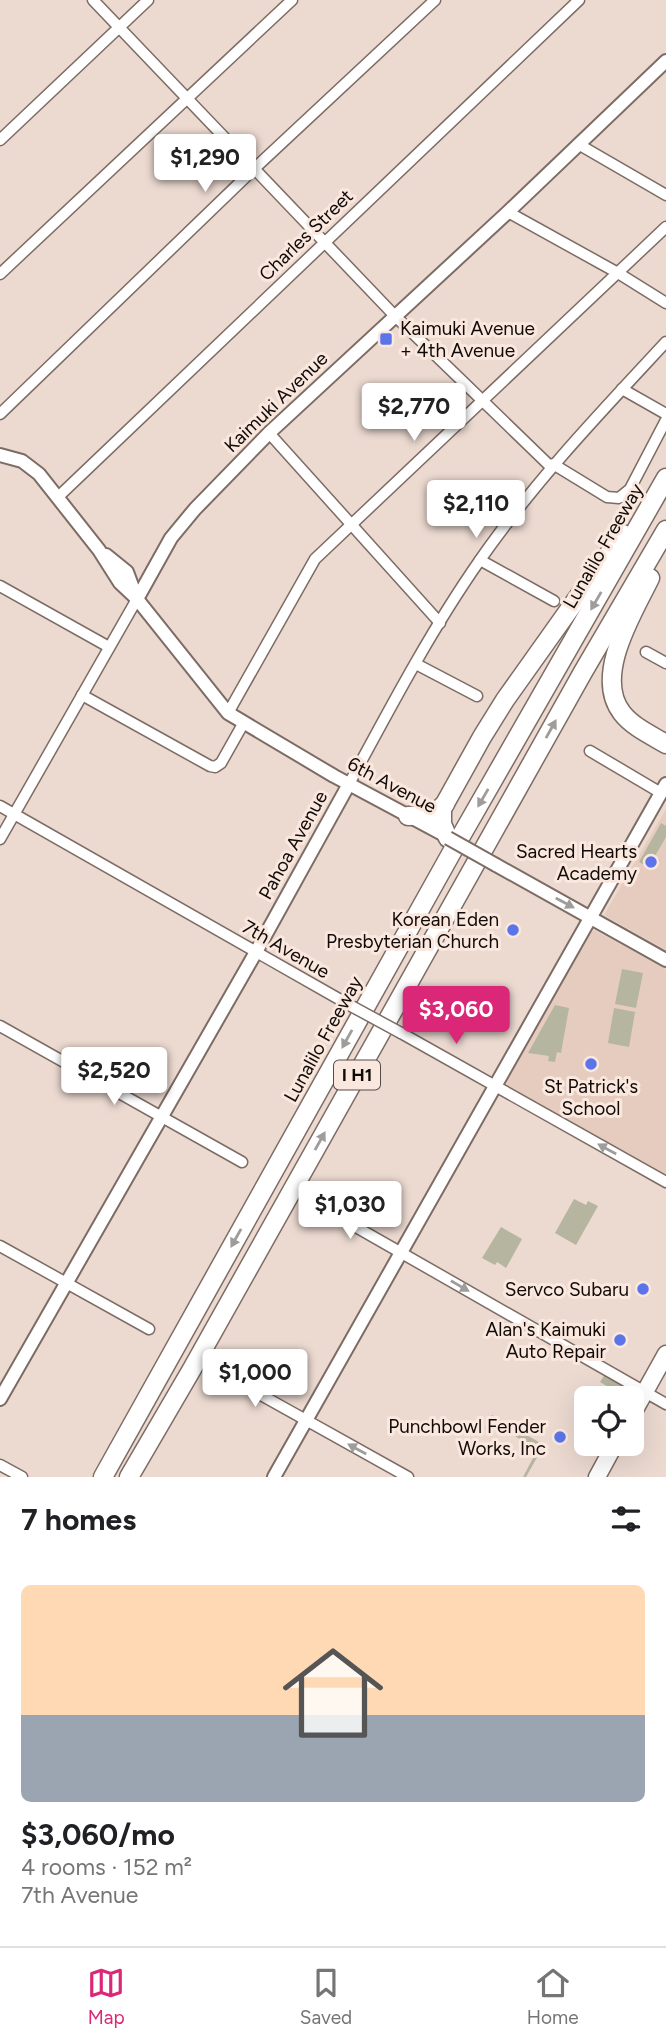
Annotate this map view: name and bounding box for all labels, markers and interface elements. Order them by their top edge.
pin: $1,290 [148,134,262,194]
text: $1,290 [170,143,240,171]
street label: Charles Street [254,184,358,286]
place label: Kaimuki Avenue + 4th Avenue [400,317,535,362]
marker: Kaimuki Avenue + 4th Avenue [378,331,394,347]
street label: Kaimuki Avenue [220,347,332,457]
pin: $2,770 [357,384,471,443]
text: $2,770 [378,392,450,420]
street label: Lunalilo Freeway [558,479,648,613]
pin: $2,110 [419,480,533,540]
text: $2,110 [443,489,509,517]
one-way arrow [590,591,602,610]
one-way arrow [545,719,557,739]
street label: 6th Avenue [344,752,440,818]
street label: Pahoa Avenue [254,787,332,903]
one-way arrow [477,789,489,808]
place label: Sacred Hearts Academy [516,840,637,885]
marker: Sacred Hearts Academy [643,854,659,870]
one-way arrow [555,897,575,908]
place label: Korean Eden Presbyterian Church [326,908,499,953]
street label: 7th Avenue [238,915,334,983]
marker: Korean Eden Presbyterian Church [505,922,521,938]
street label: Lunalilo Freeway [279,972,367,1106]
pin: $3,060 [399,986,513,1046]
text: $3,060 [419,995,493,1023]
one-way arrow [341,1030,353,1049]
pin: $2,520 [57,1048,171,1107]
text: $2,520 [77,1056,151,1084]
marker: St Patrick's School [583,1056,599,1072]
road number: I H1 [334,1060,380,1090]
place label: St Patrick's School [544,1075,638,1120]
one-way arrow [314,1131,326,1151]
one-way arrow [597,1143,616,1155]
pin: $1,030 [293,1182,407,1241]
text: $1,030 [315,1190,385,1218]
one-way arrow [230,1228,242,1248]
place label: Servco Subaru [505,1278,629,1301]
one-way arrow [451,1280,470,1292]
marker: Servco Subaru [635,1281,651,1297]
place label: Alan's Kaimuki Auto Repair [485,1318,607,1363]
marker: Alan's Kaimuki Auto Repair [612,1332,628,1348]
pin: $1,000 [198,1350,312,1409]
text: $1,000 [218,1358,292,1386]
map controls [574,1386,644,1456]
button: locate [574,1386,644,1456]
place label: Punchbowl Fender Works, Inc [388,1415,547,1460]
marker: Punchbowl Fender Works, Inc [552,1429,568,1445]
one-way arrow [347,1443,367,1455]
icon: filters [607,1500,645,1538]
text: 7 homes [21,1501,136,1538]
icon: home [270,1630,396,1756]
text: $3,060/mo [21,1816,175,1853]
text: 4 rooms · 152 m² [21,1853,192,1881]
text: 7th Avenue [21,1881,138,1909]
tab: Map [87,1964,125,2029]
tab: Saved [300,1964,352,2029]
tab: Home [527,1964,579,2029]

